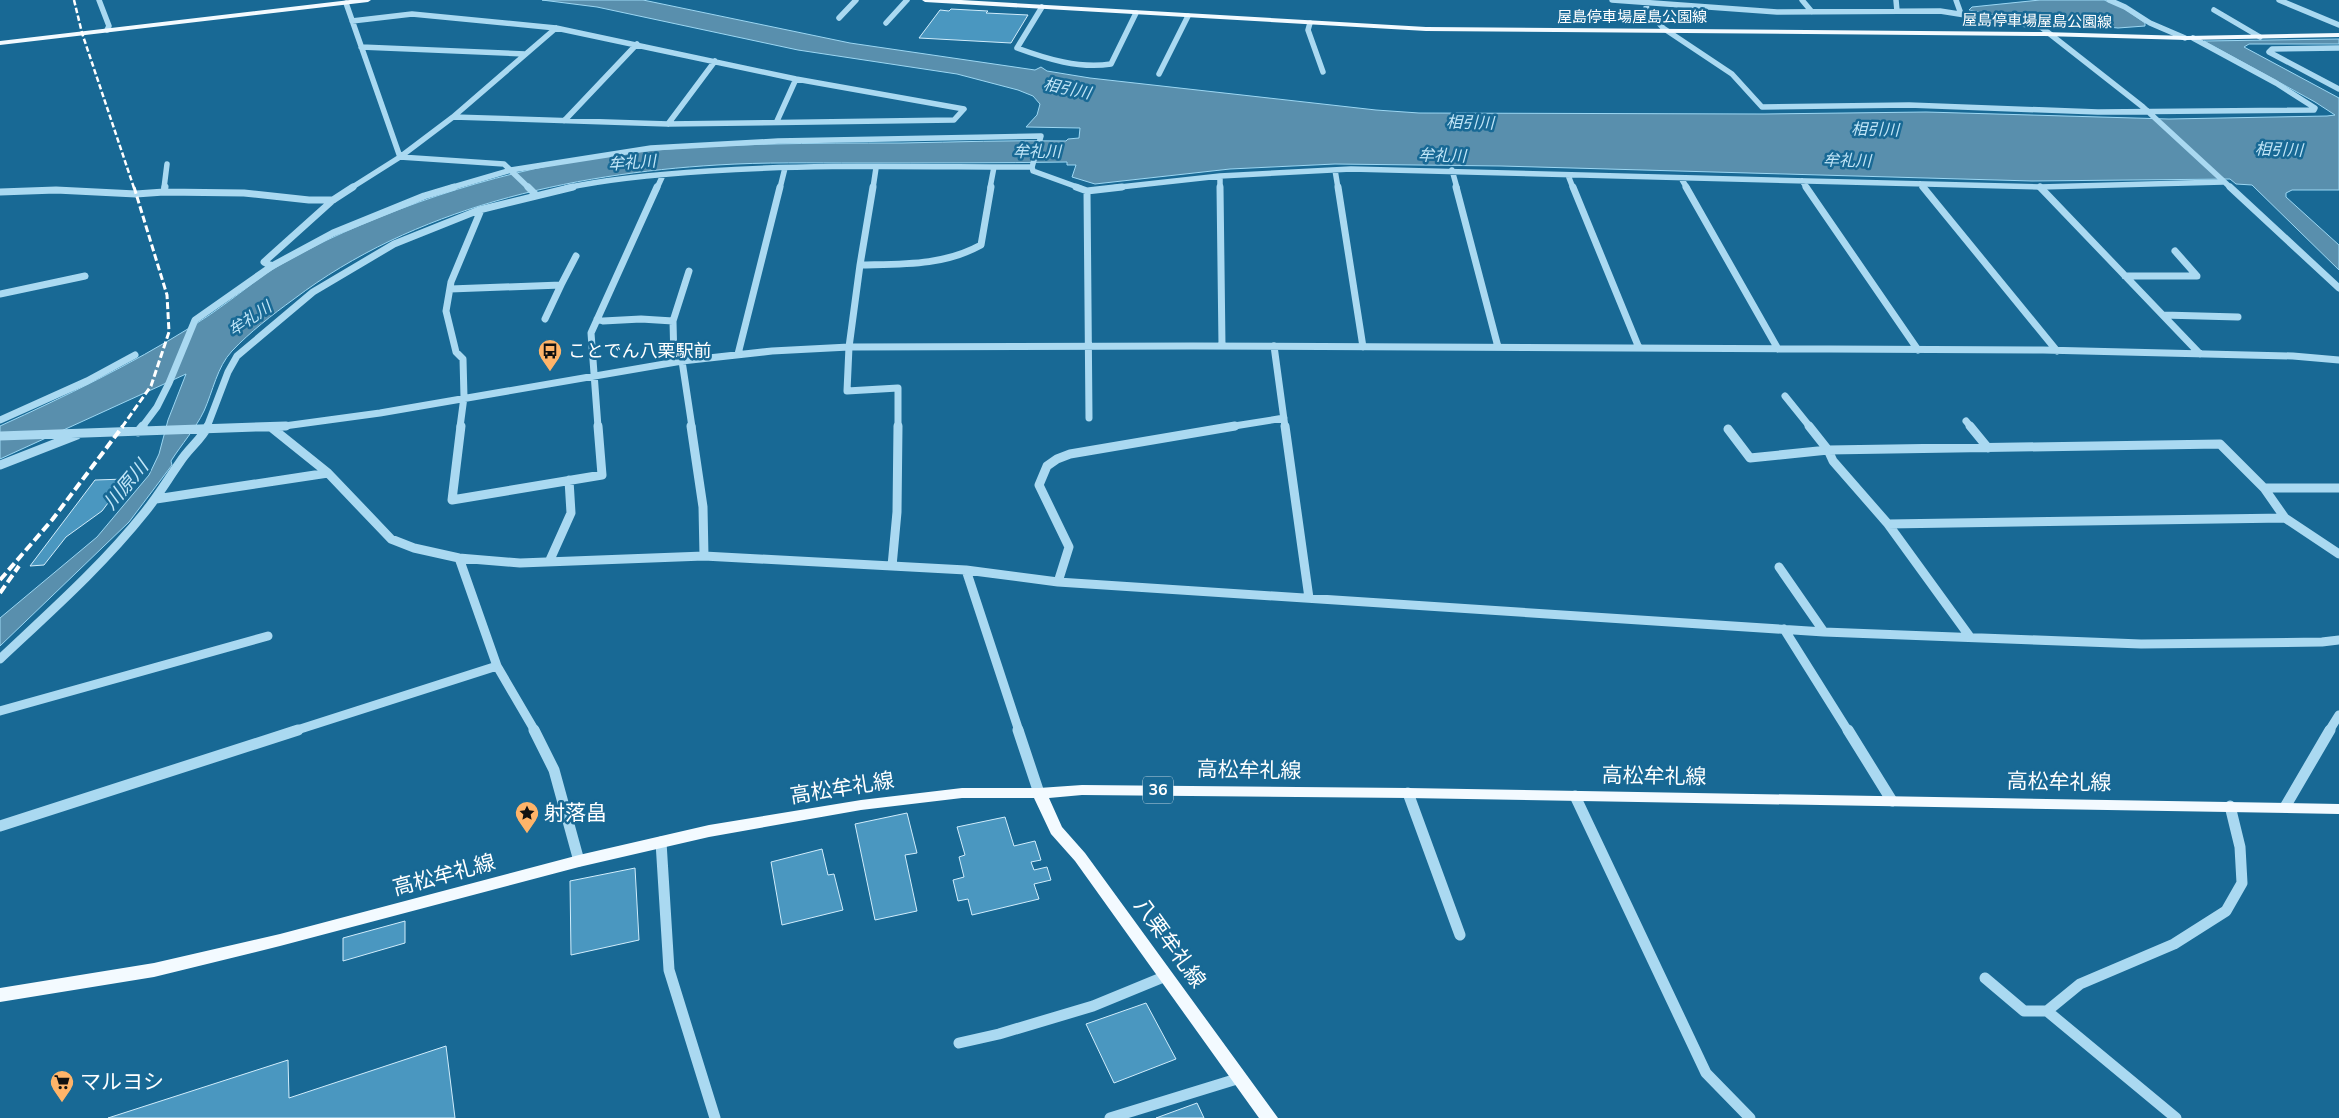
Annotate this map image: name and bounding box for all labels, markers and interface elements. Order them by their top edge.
street label: 屋島停車場屋島公園線 [1557,7,1707,27]
street label: 屋島停車場屋島公園線 [1962,10,2112,32]
water label: 相引川 [1041,73,1095,105]
water label: 相引川 [1446,112,1496,134]
water label: 相引川 [1851,119,1901,141]
water label: 相引川 [2255,138,2305,162]
water label: 牟礼川 [1013,141,1063,163]
water label: 牟礼川 [1418,145,1468,167]
water label: 牟礼川 [607,150,659,176]
water label: 牟礼川 [1823,150,1873,172]
water label: 牟礼川 [224,295,278,342]
bus stop icon: ことでん八栗駅前 [537,338,563,372]
place label: ことでん八栗駅前 [568,339,711,363]
water label: 川原川 [98,453,156,515]
street label: 高松牟礼線 [1196,755,1302,785]
street label: 高松牟礼線 [1601,761,1707,791]
street label: 高松牟礼線 [788,766,896,810]
street label: 高松牟礼線 [2006,767,2112,797]
road number: 36 [1143,776,1173,804]
place label: 射落畠 [544,799,607,827]
place icon: 射落畠 [514,800,540,834]
street label: 高松牟礼線 [390,848,498,902]
street label: 八栗牟礼線 [1128,892,1212,994]
place label: マルヨシ [80,1068,164,1096]
supermarket icon: マルヨシ [49,1069,75,1103]

